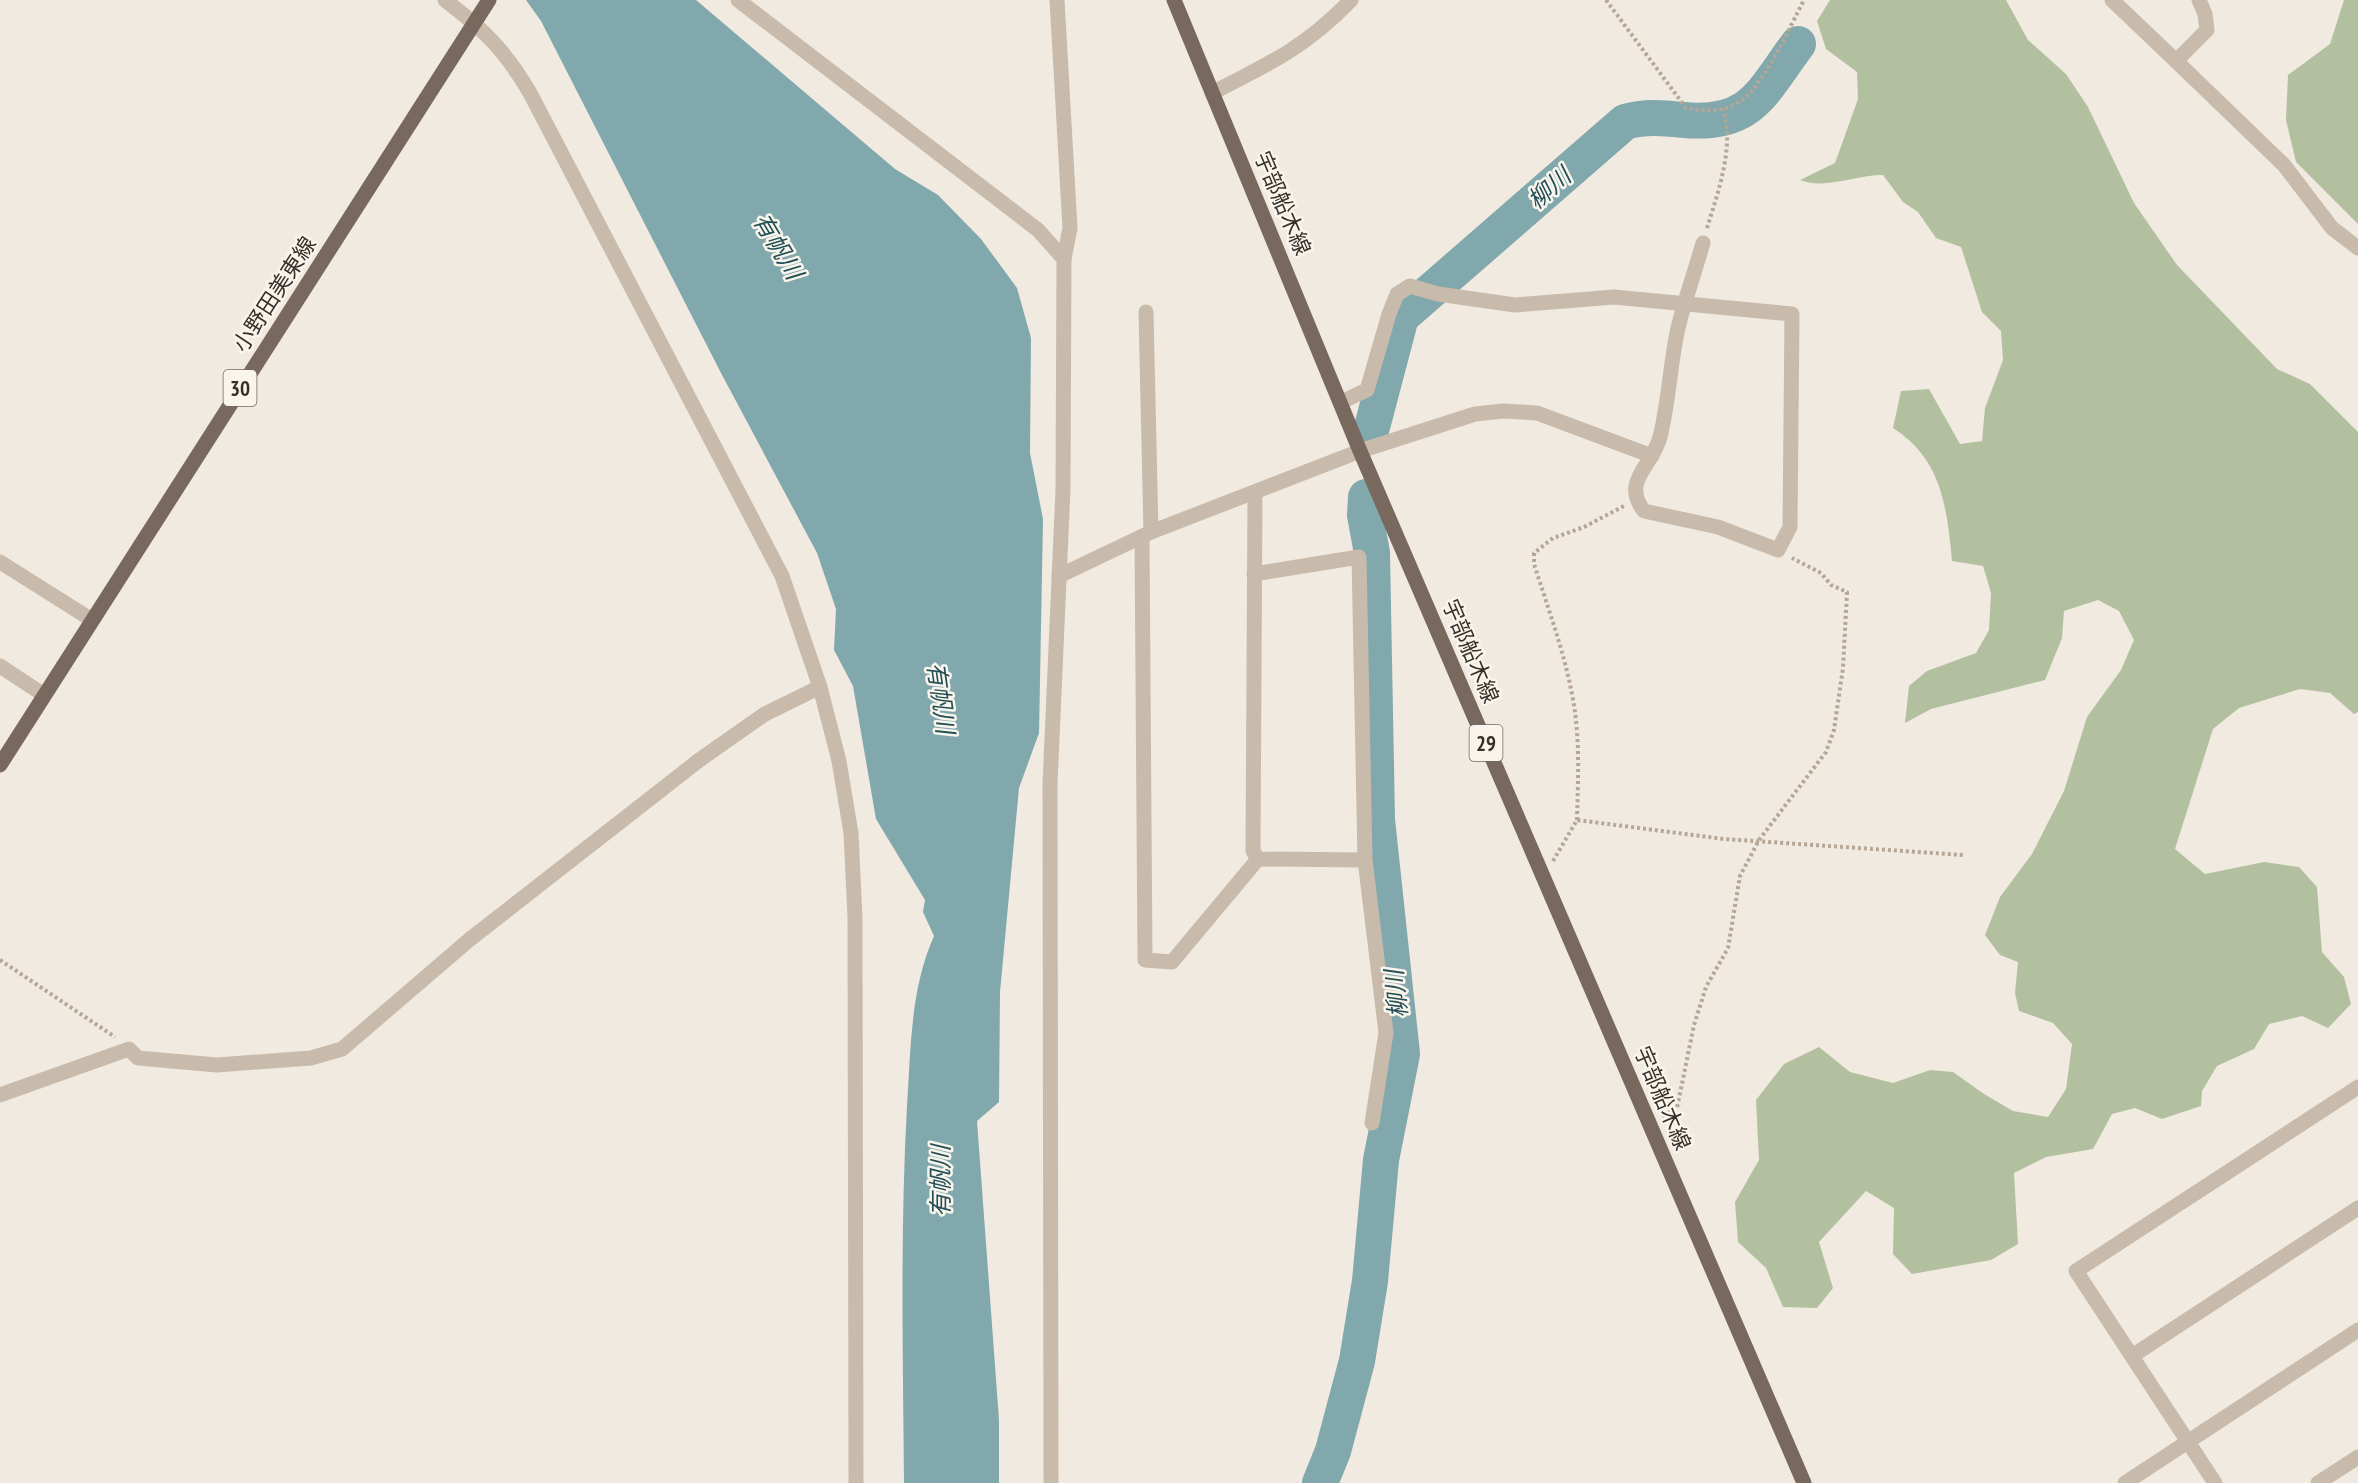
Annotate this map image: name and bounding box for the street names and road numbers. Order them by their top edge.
street label: 宇部船木線 [1249,147,1317,259]
street label: 小野田美東線 [226,231,322,357]
road number: 30 [224,370,256,406]
street label: 宇部船木線 [1437,595,1505,707]
road number: 29 [1470,725,1502,761]
street label: 宇部船木線 [1629,1042,1697,1154]

